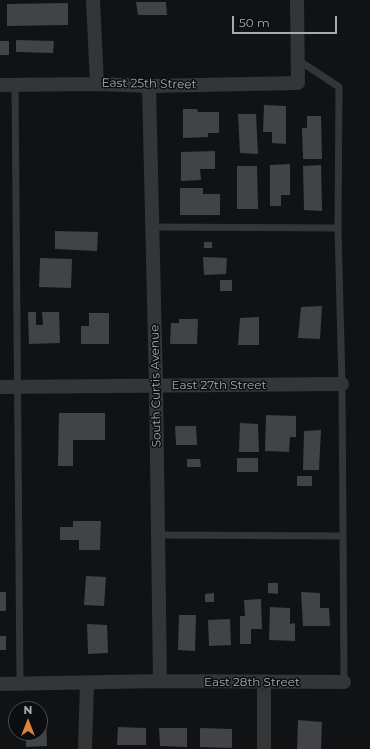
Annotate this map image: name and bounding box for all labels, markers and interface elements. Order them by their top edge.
scale bar [234,8,339,34]
text: 50 m [239,15,270,30]
street label: East 25th Street [101,76,197,92]
street label: South Curtis Avenue [148,324,164,448]
street label: East 27th Street [172,378,266,392]
street label: East 28th Street [204,675,300,689]
north arrow [8,701,48,741]
text: N [24,703,32,717]

